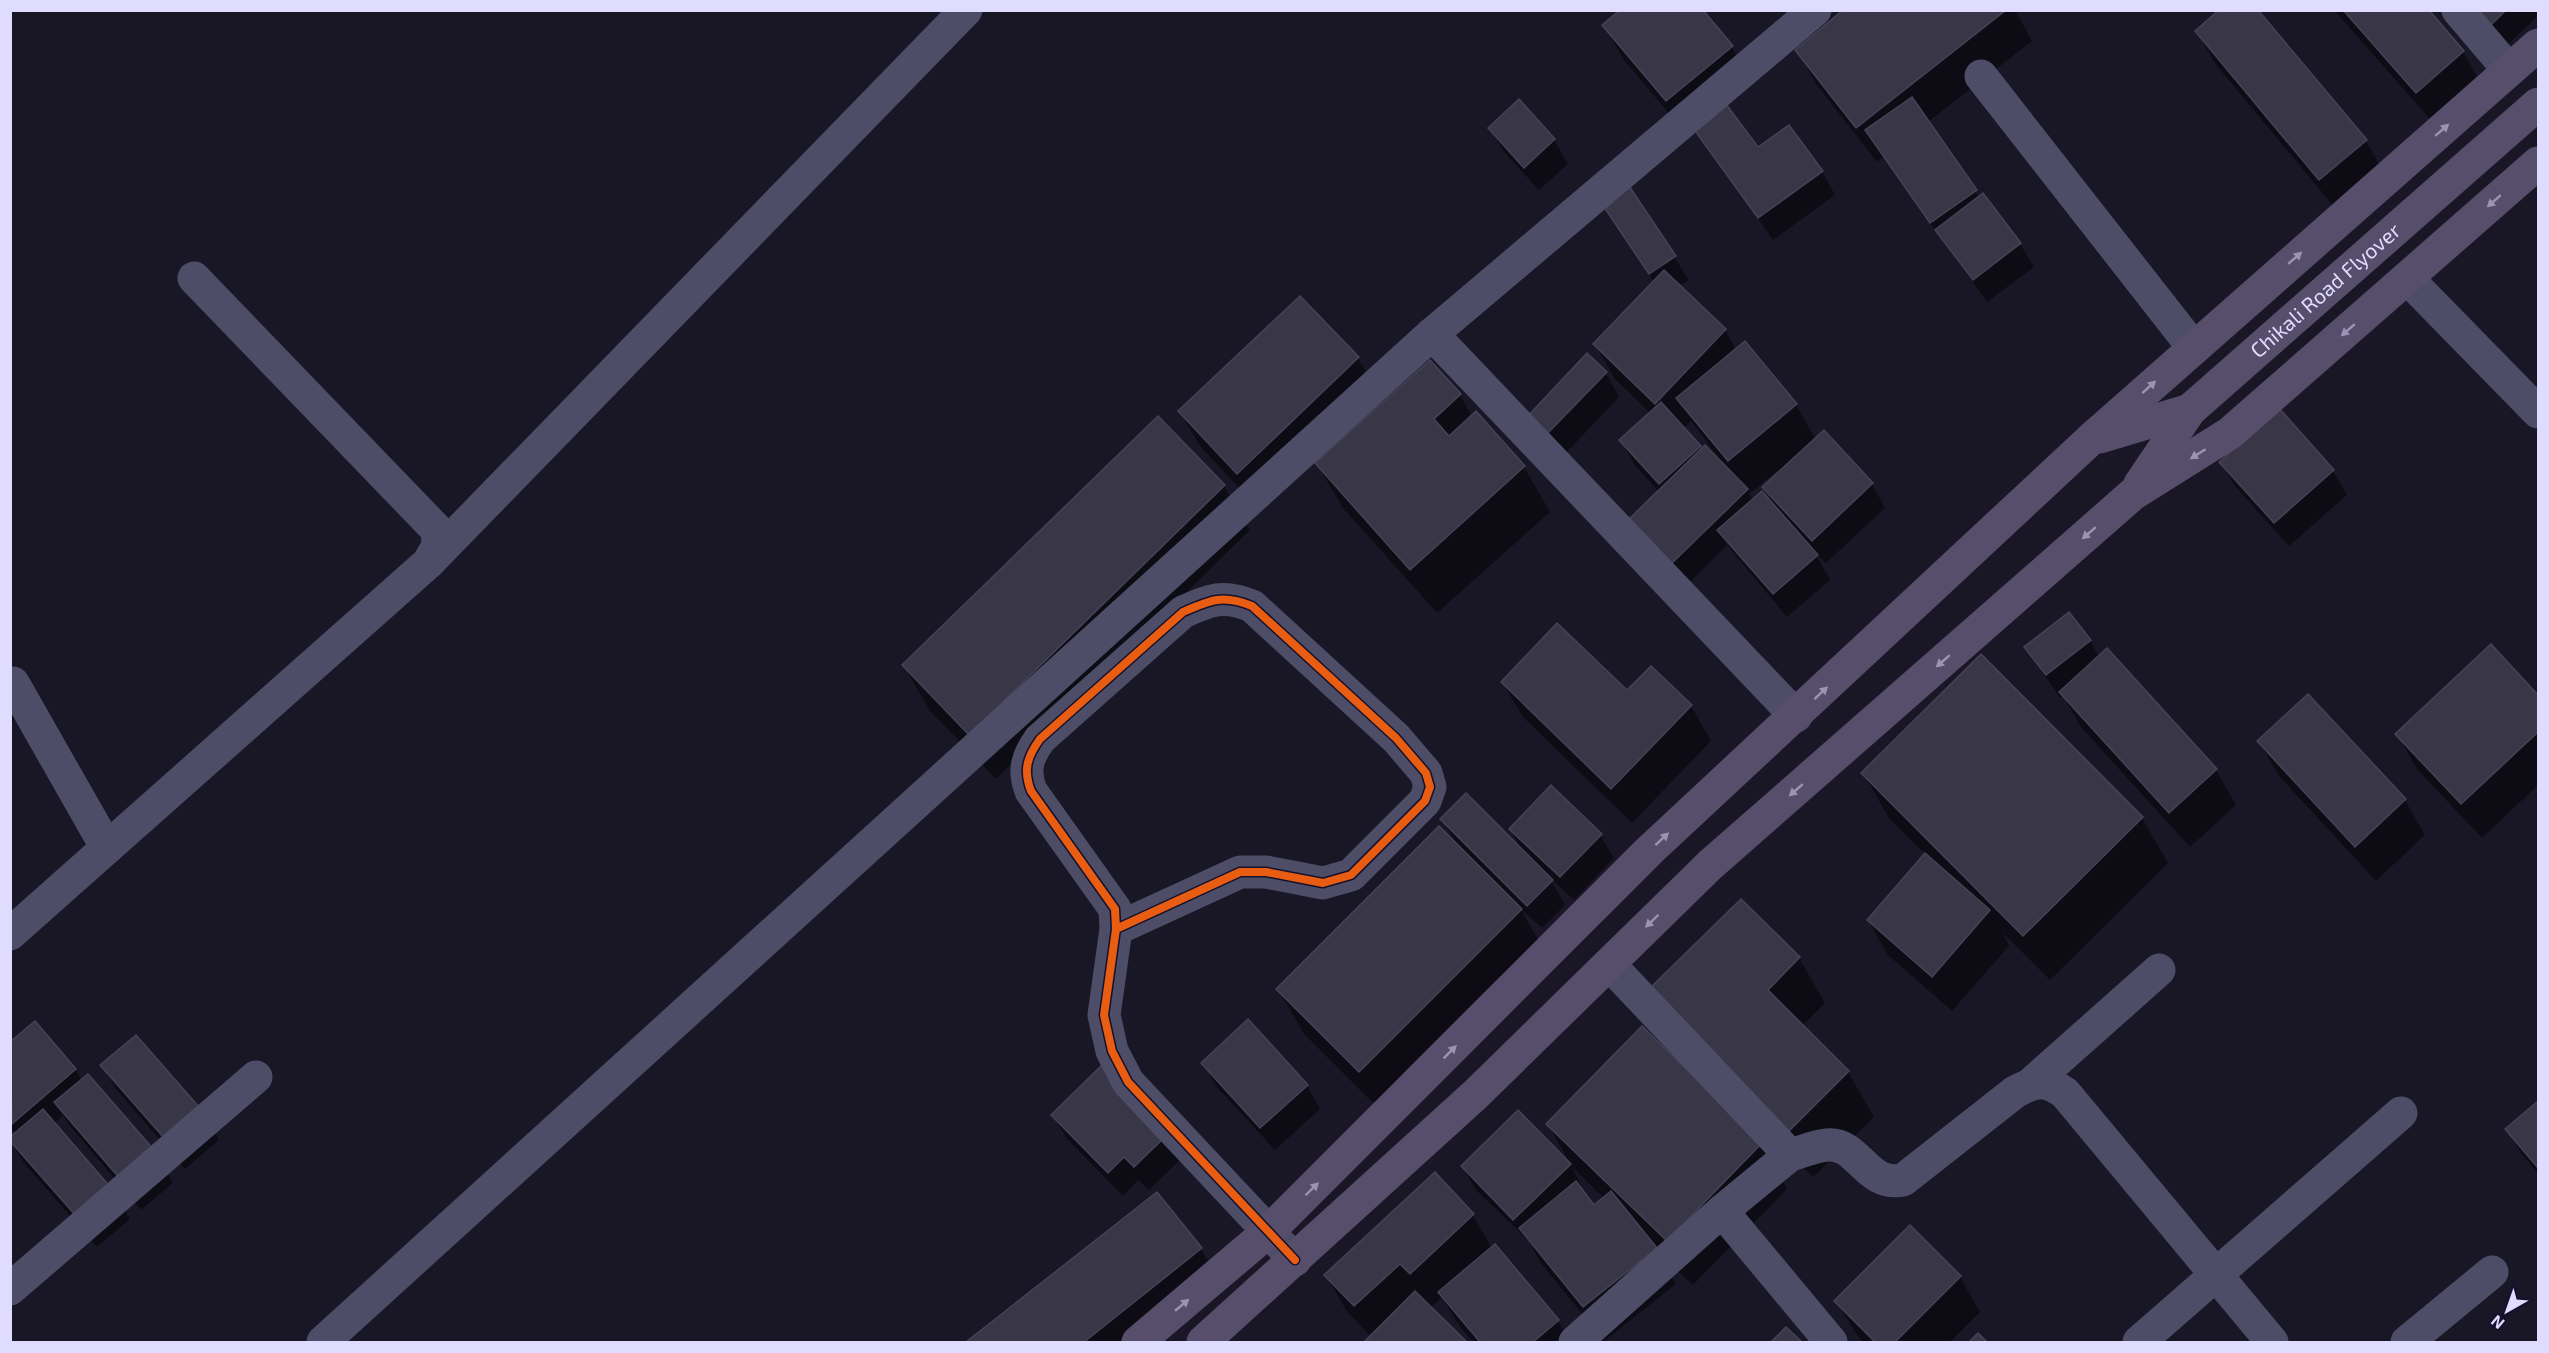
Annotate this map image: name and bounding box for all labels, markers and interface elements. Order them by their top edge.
one-way arrow [2434,123,2449,137]
one-way arrow [2487,194,2502,208]
street label: Chikali Road Flyover [2245,217,2405,362]
one-way arrow [2287,252,2302,265]
one-way arrow [2341,323,2356,336]
one-way arrow [2141,380,2156,394]
one-way arrow [2189,448,2206,459]
one-way arrow [2082,526,2097,539]
one-way arrow [1936,654,1951,667]
one-way arrow [1813,686,1827,700]
one-way arrow [1789,783,1804,796]
one-way arrow [1655,833,1669,847]
one-way arrow [1646,914,1660,928]
one-way arrow [1443,1045,1457,1059]
one-way arrow [1304,1182,1318,1196]
north arrow [2477,1281,2537,1341]
one-way arrow [1174,1298,1190,1311]
text: N [2487,1312,2508,1334]

